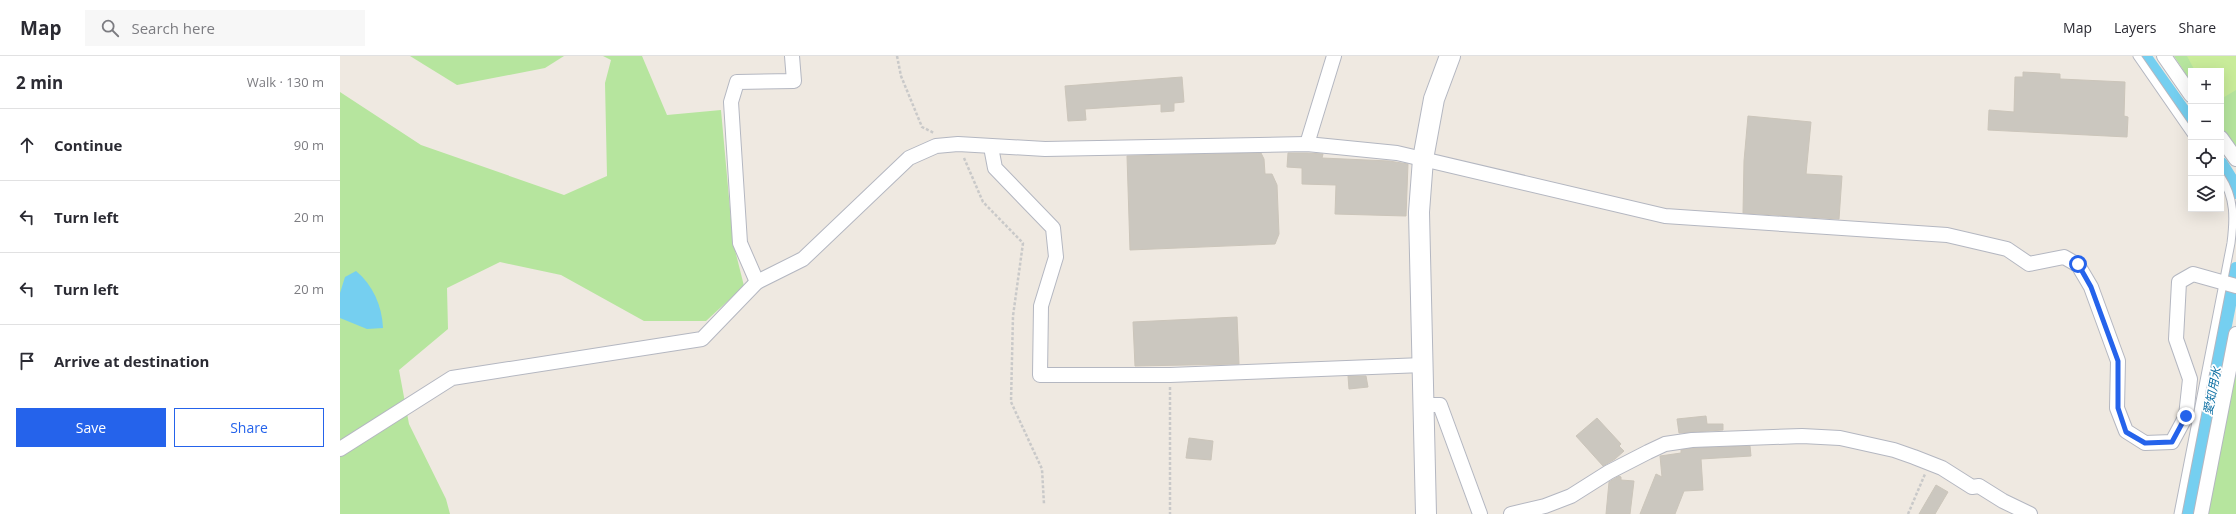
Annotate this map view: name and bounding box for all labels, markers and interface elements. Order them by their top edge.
search box [85,10,365,46]
text: Map [20,15,61,41]
icon: search [99,17,121,39]
text: Search here [131,18,215,38]
text: Map [2063,18,2092,37]
text: Layers [2114,18,2156,37]
text: Share [2178,18,2216,37]
map controls [2188,68,2224,212]
button: + [2188,68,2224,104]
text: 2 min [16,71,63,94]
text: Walk · 130 m [247,73,324,91]
button: − [2188,104,2224,140]
icon: ahead [16,134,38,156]
text: Continue [54,135,122,155]
text: 90 m [294,136,324,154]
button: locate [2188,140,2224,176]
button: layers [2188,176,2224,212]
icon: left [16,206,38,228]
text: Turn left [54,207,119,227]
text: 20 m [294,208,324,226]
route start [2069,255,2087,273]
icon: left [16,278,38,300]
text: Turn left [54,279,119,299]
text: 20 m [294,280,324,298]
icon: arrive [16,350,38,372]
text: Arrive at destination [54,351,209,371]
water label: 愛知用水 [2199,364,2225,416]
route end [2177,407,2195,425]
button: Save [16,408,166,447]
button: Share [174,408,324,447]

